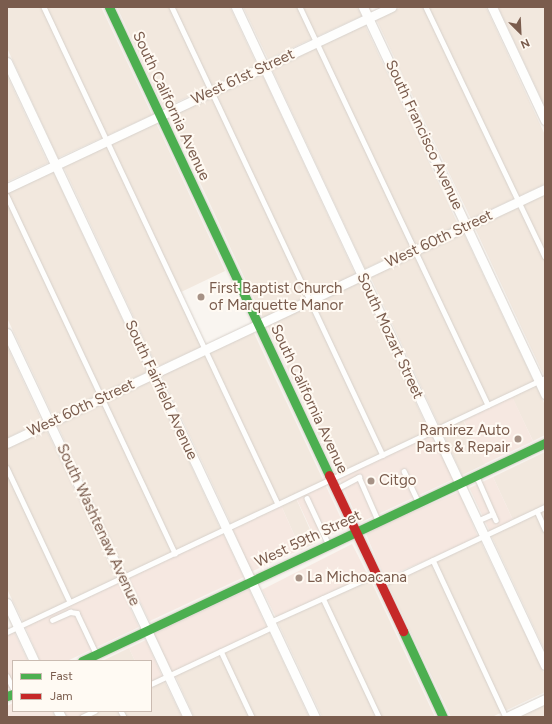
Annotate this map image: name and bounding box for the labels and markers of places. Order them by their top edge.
place label: First Baptist Church of Marquette Manor [209,279,343,314]
marker: First Baptist Church of Marquette Manor [196,292,206,302]
place label: Ramirez Auto Parts & Repair [416,421,510,456]
marker: Ramirez Auto Parts & Repair [513,434,523,444]
place label: Citgo [379,472,416,490]
marker: Citgo [366,476,376,486]
place label: La Michoacana [307,569,407,587]
marker: La Michoacana [294,573,304,583]

